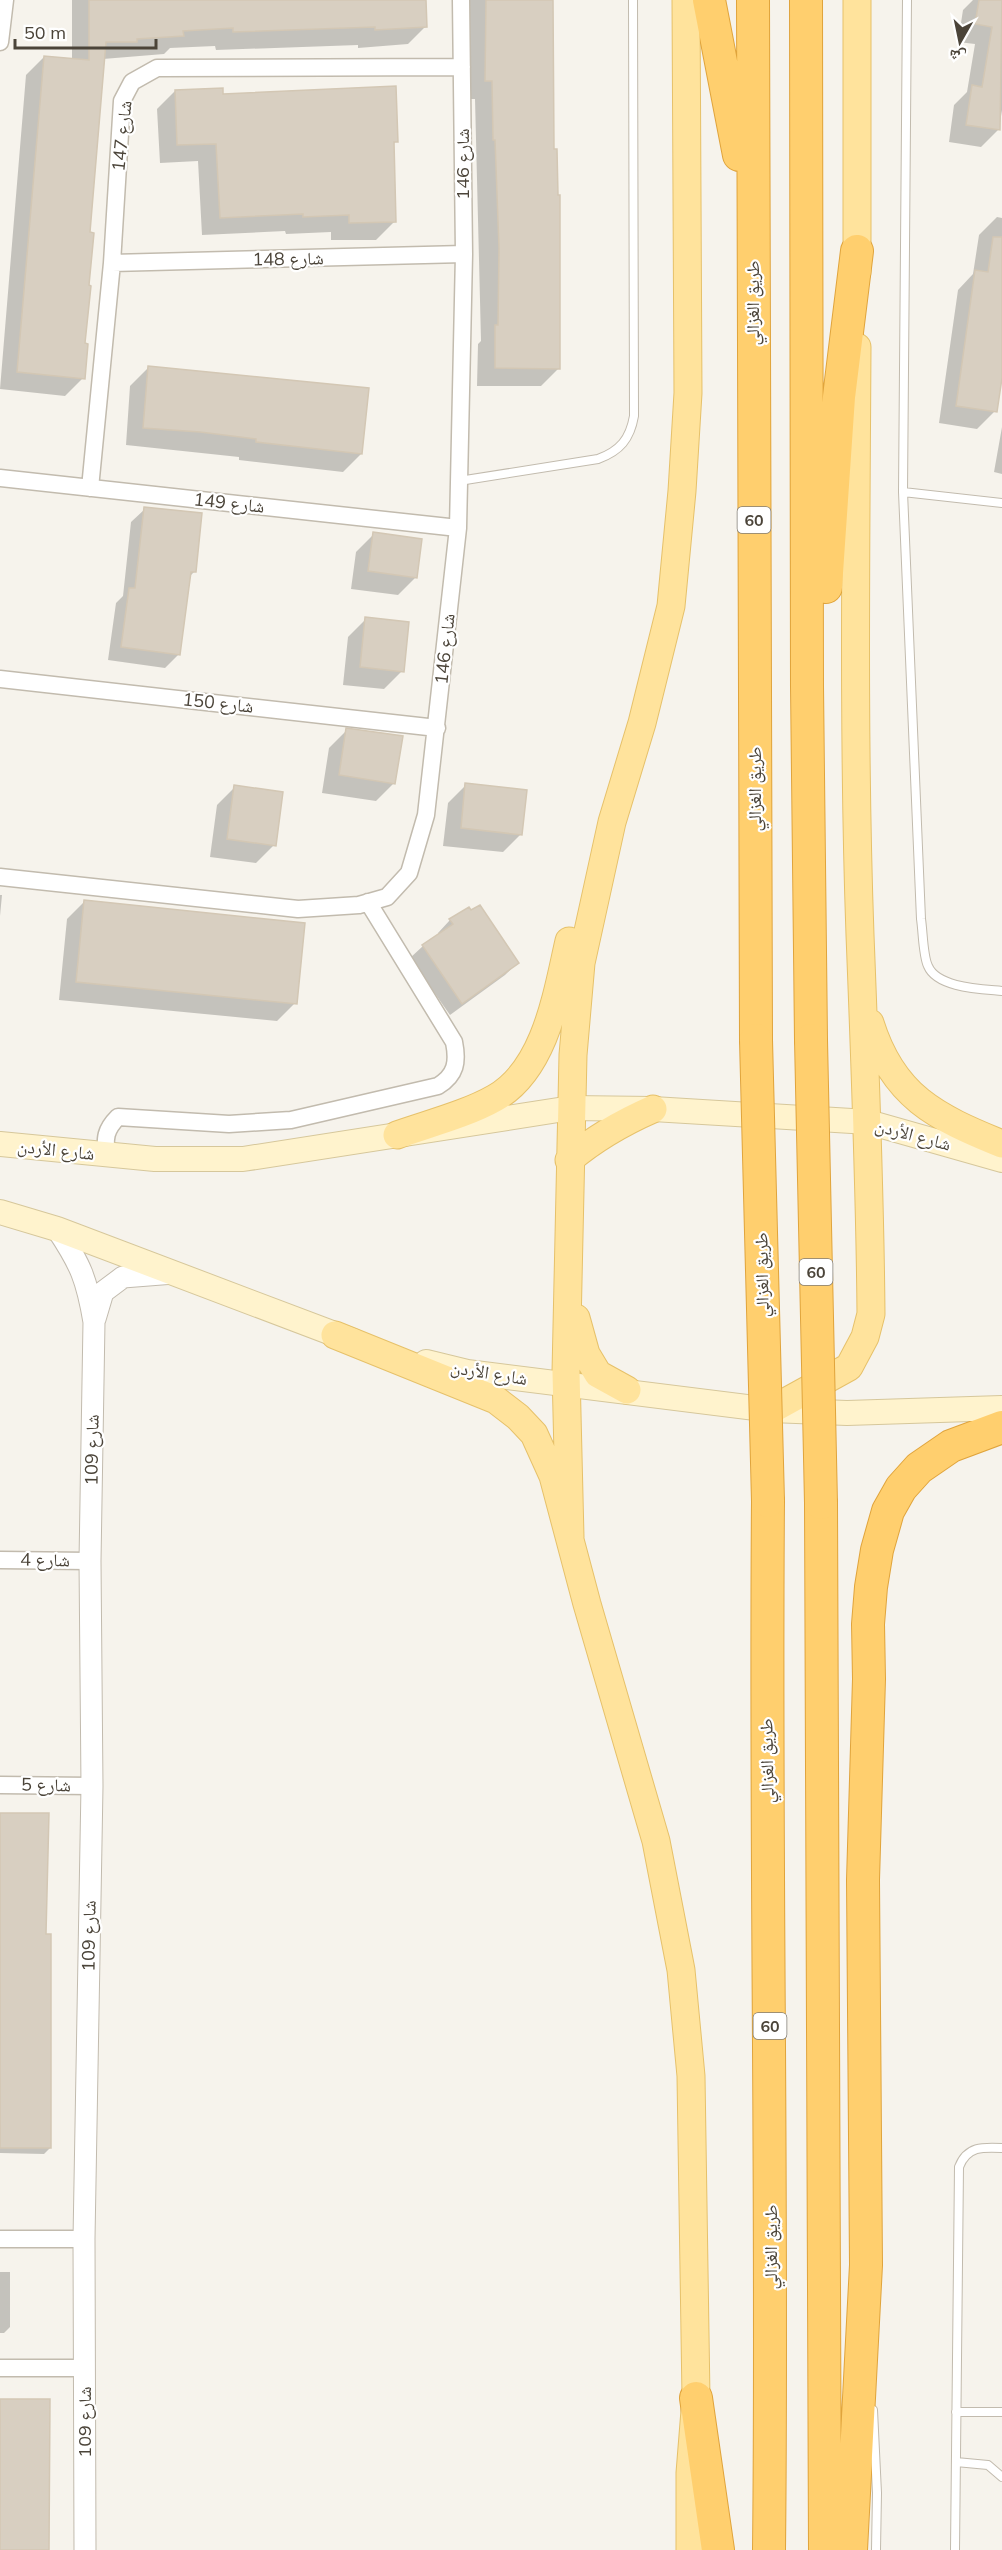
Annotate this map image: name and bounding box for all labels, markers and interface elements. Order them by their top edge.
scale bar [15,12,156,50]
north arrow [930,12,990,72]
text: 50 m [24,21,66,44]
text: ش [948,46,968,68]
street label: شارع 147 [106,99,137,173]
street label: شارع 146 [451,128,474,200]
street label: شارع 148 [252,246,324,271]
street label: طريق الغزالي [741,261,768,345]
street label: شارع 149 [192,487,266,518]
road number: 60 [738,507,771,533]
street label: شارع 146 [429,612,460,686]
street label: شارع 150 [181,687,255,718]
street label: طريق الغزالي [743,747,770,831]
street label: شارع الأردن [873,1113,954,1156]
street label: شارع الأردن [16,1134,96,1165]
street label: طريق الغزالي [749,1232,777,1318]
road number: 60 [800,1259,832,1285]
street label: شارع الأردن [449,1355,529,1390]
street label: شارع 109 [79,1414,104,1486]
street label: شارع 4 [20,1548,70,1571]
street label: طريق الغزالي [754,1718,782,1804]
street label: شارع 5 [21,1773,71,1796]
street label: شارع 109 [76,1900,101,1972]
road number: 60 [754,2013,786,2039]
street label: طريق الغزالي [759,2205,786,2289]
street label: شارع 109 [73,2386,96,2458]

